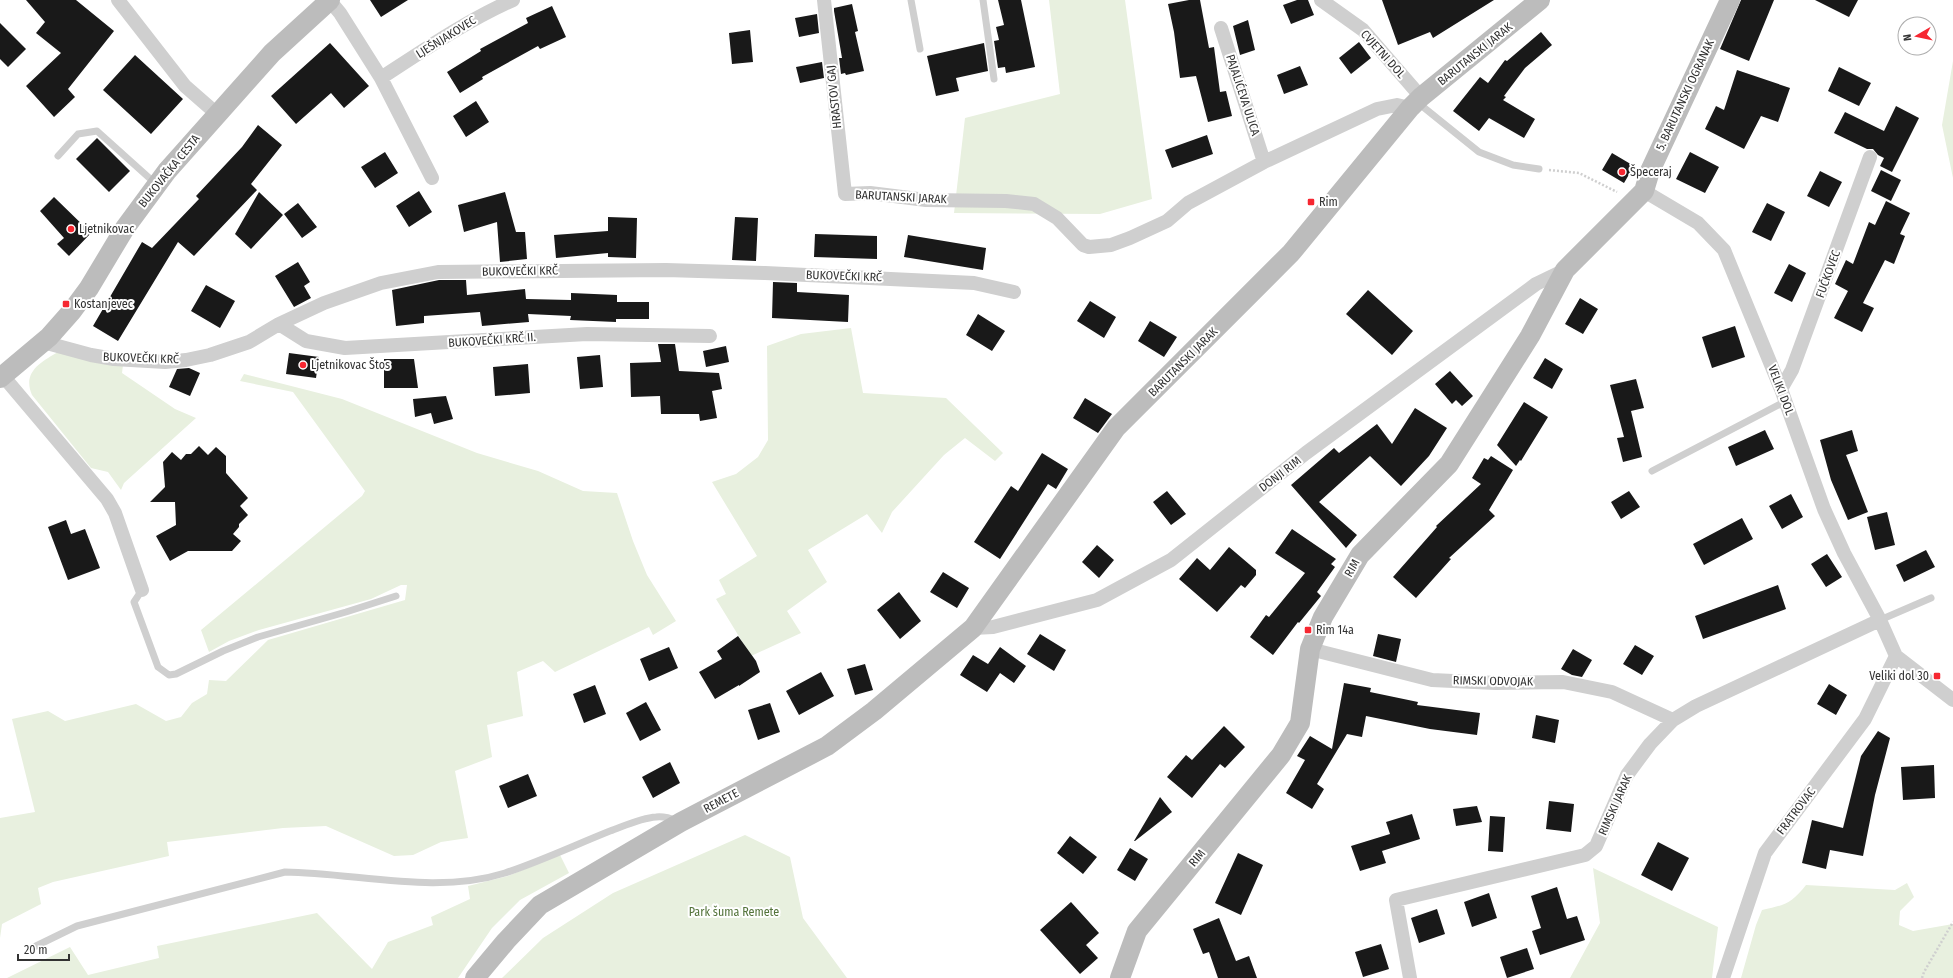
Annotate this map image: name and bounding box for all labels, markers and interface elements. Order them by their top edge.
street label: LJEŠNJAKOVEC [413,12,479,61]
north arrow [1897,16,1937,56]
street label: BARUTANSKI JARAK [1435,19,1516,88]
street label: CVJETNI DOL [1358,27,1409,81]
text: N [1901,33,1915,42]
street label: 5. BARUTANSKI OGRANAK [1653,37,1717,153]
street label: PAJALIĆEVA ULICA [1223,52,1264,138]
street label: HRASTOV GAJ [824,65,844,129]
street label: BUKOVAČKA CESTA [135,131,203,210]
place label: Špeceraj [1630,164,1672,179]
marker: Špeceraj [1617,167,1627,177]
street label: BARUTANSKI JARAK [855,188,948,206]
place label: Rim [1319,195,1338,209]
marker: Rim [1306,197,1316,207]
place label: Ljetnikovac [79,222,134,236]
marker: Ljetnikovac [66,224,76,234]
street label: FUČKOVEC [1812,248,1843,300]
street label: BUKOVEČKI KRČ [482,262,558,279]
street label: BUKOVEČKI KRČ [806,267,882,284]
place label: Kostanjevec [74,297,133,311]
marker: Kostanjevec [61,299,71,309]
street label: BARUTANSKI JARAK [1146,324,1221,399]
street label: BUKOVEČKI KRČ II. [448,329,537,350]
street label: BUKOVEČKI KRČ [103,349,179,366]
place label: Ljetnikovac Štos [311,357,390,372]
marker: Ljetnikovac Štos [298,360,308,370]
street label: VELIKI DOL [1765,363,1797,418]
street label: DONJI RIM [1256,453,1304,495]
street label: RIM [1341,557,1363,579]
place label: Rim 14a [1316,623,1354,637]
marker: Rim 14a [1303,625,1313,635]
place label: Veliki dol 30 [1869,669,1929,683]
marker: Veliki dol 30 [1932,671,1942,681]
street label: RIMSKI ODVOJAK [1453,673,1534,689]
street label: RIMSKI JARAK [1595,772,1635,838]
street label: FRATROVAC [1774,785,1818,837]
street label: REMETE [701,786,741,816]
street label: RIM [1186,847,1208,869]
park label: Park šuma Remete [689,905,779,919]
scale bar [18,936,69,962]
text: 20 m [24,943,48,957]

